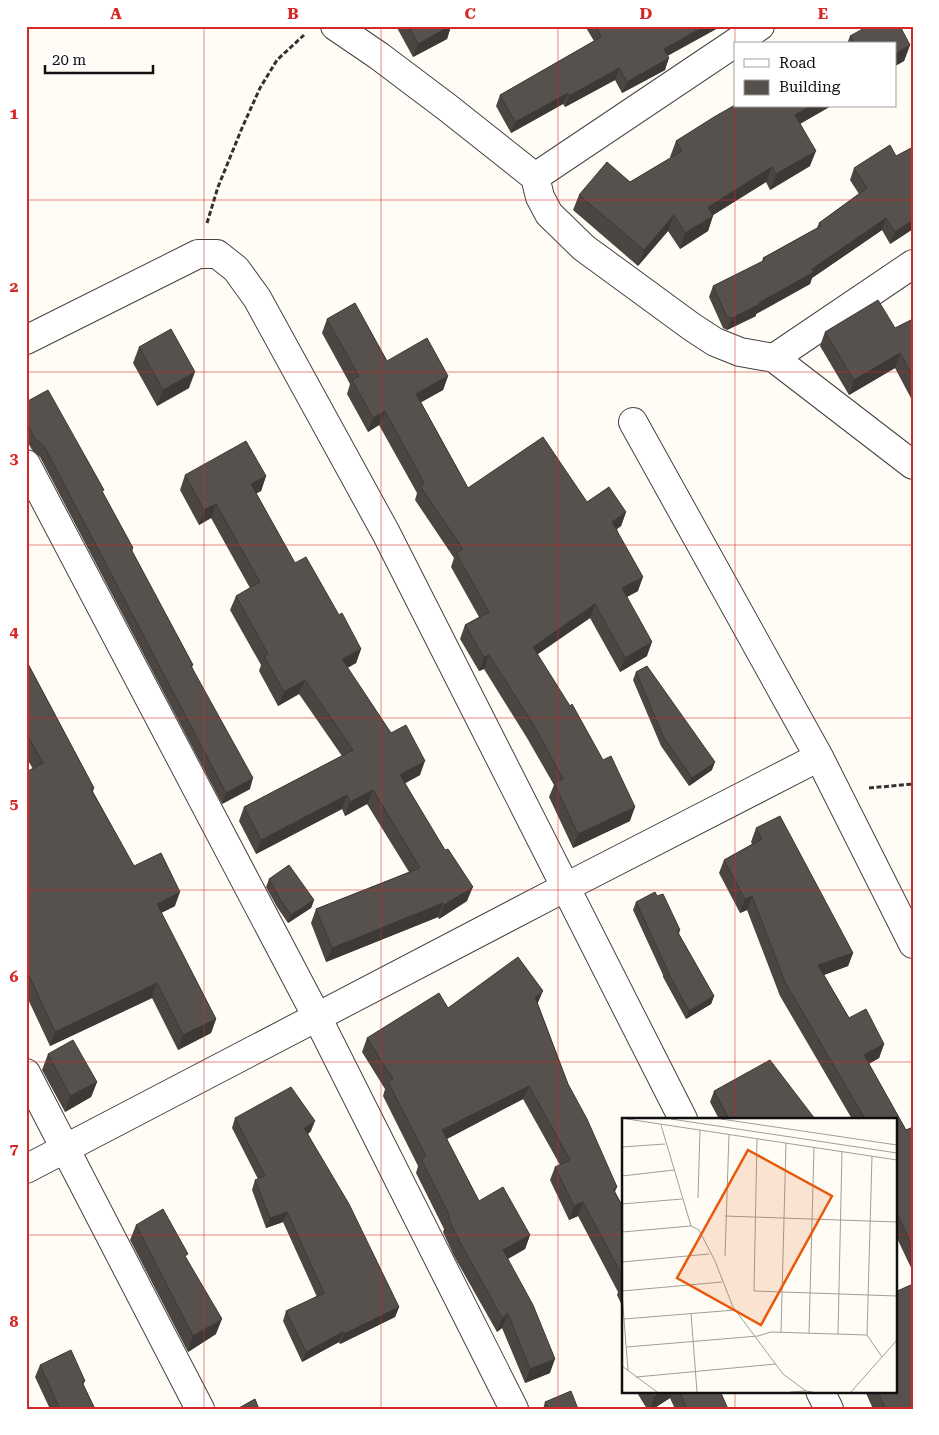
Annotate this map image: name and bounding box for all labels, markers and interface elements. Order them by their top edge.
text: A [110,4,122,23]
text: B [287,4,299,23]
text: C [464,4,476,23]
text: D [640,4,653,23]
text: E [818,4,828,23]
scale bar [45,42,152,74]
legend [734,42,896,108]
text: 20 m [52,51,87,69]
text: Road [779,54,816,72]
text: Building [779,78,841,96]
text: 1 [10,104,19,123]
text: 2 [10,277,19,296]
text: 3 [10,449,19,468]
text: 4 [10,622,19,641]
text: 5 [10,794,19,813]
text: 6 [10,967,19,986]
inset map [622,1118,896,1392]
text: 7 [10,1139,19,1158]
text: 8 [10,1312,19,1331]

